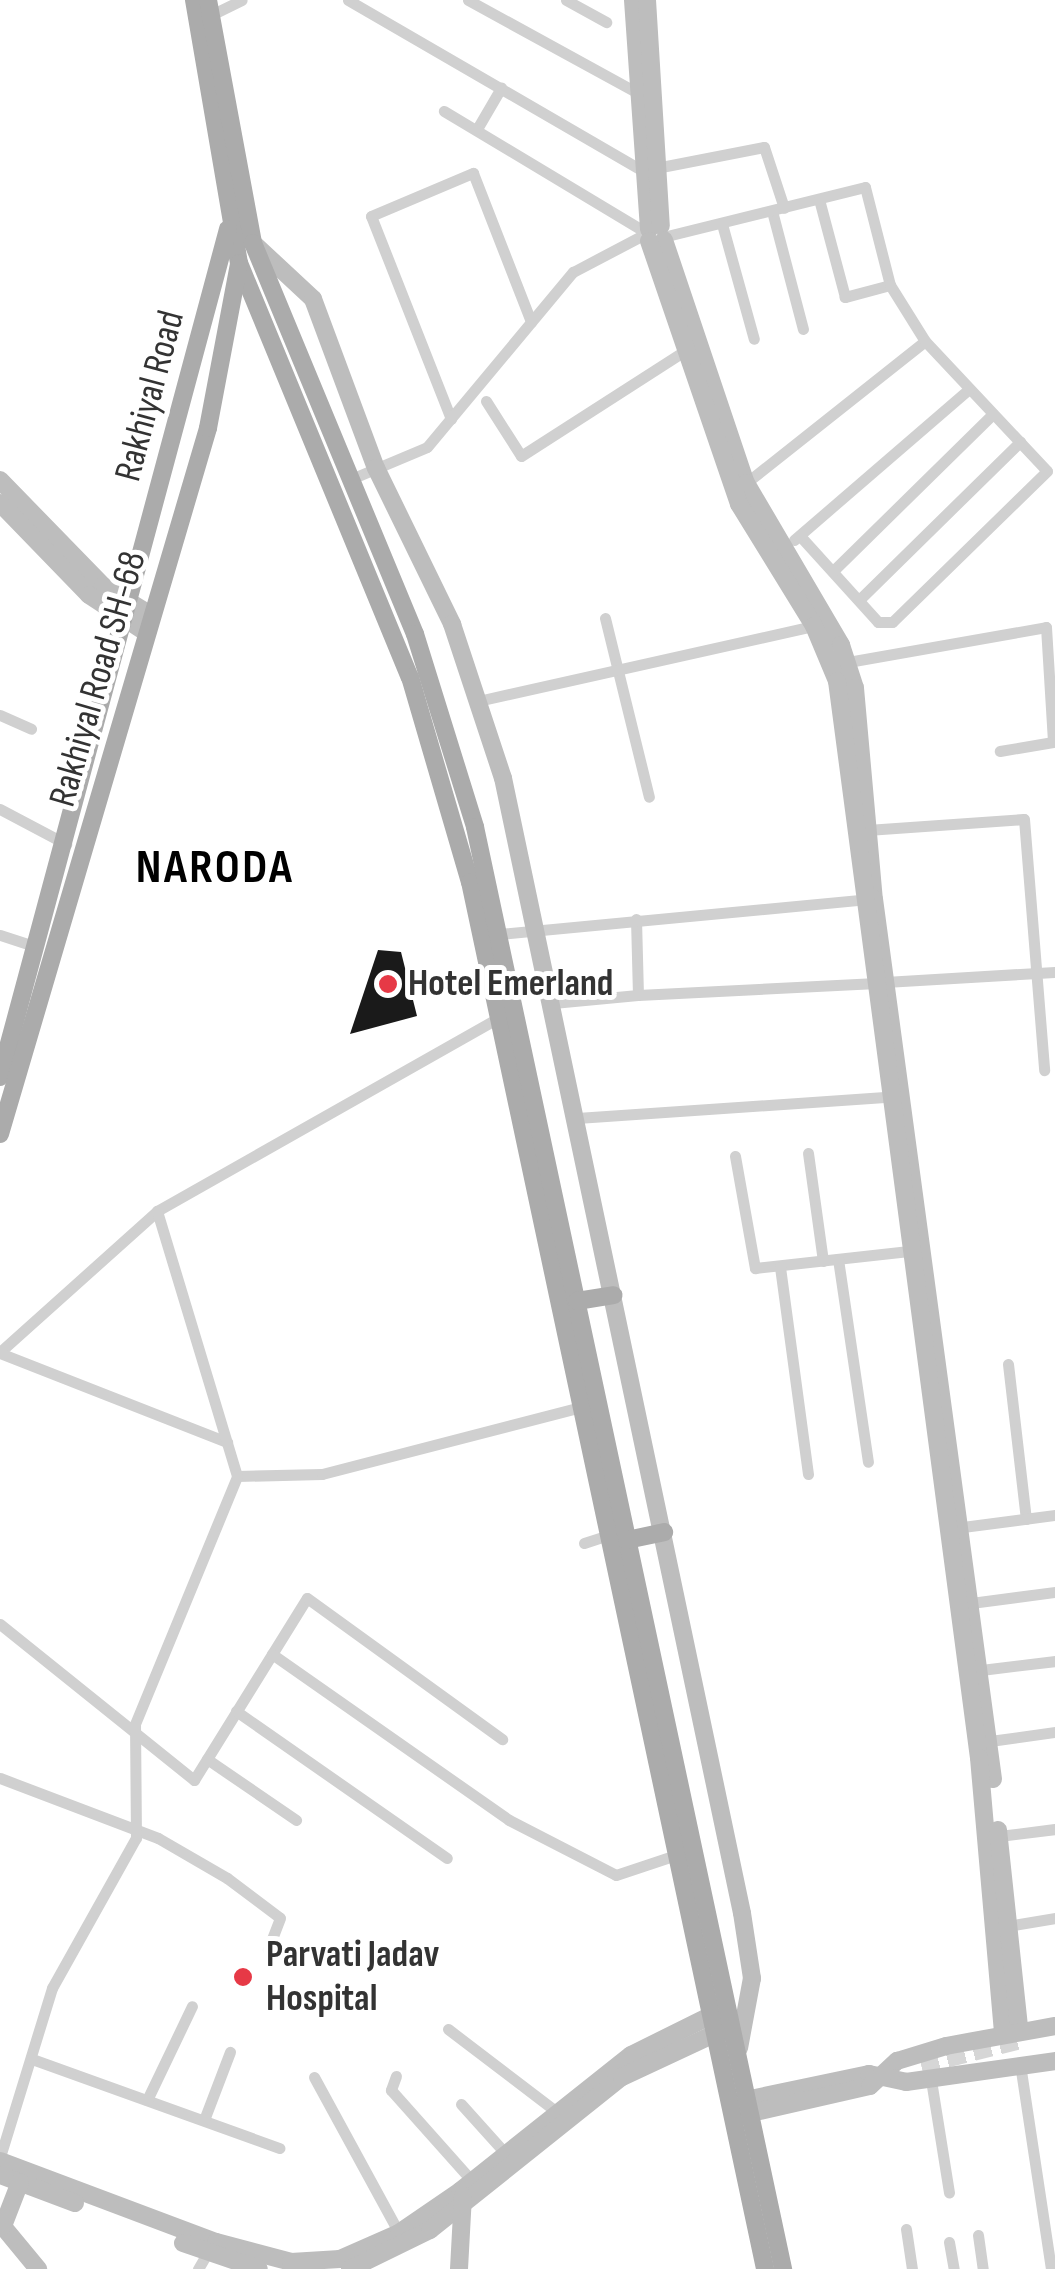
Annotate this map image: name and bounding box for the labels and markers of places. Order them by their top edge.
place label: Hotel Emerland [408,961,613,1007]
marker: Hotel Emerland [377,973,399,995]
place label: Parvati Jadav Hospital [266,1932,439,2022]
marker: Parvati Jadav Hospital [230,1964,256,1990]

